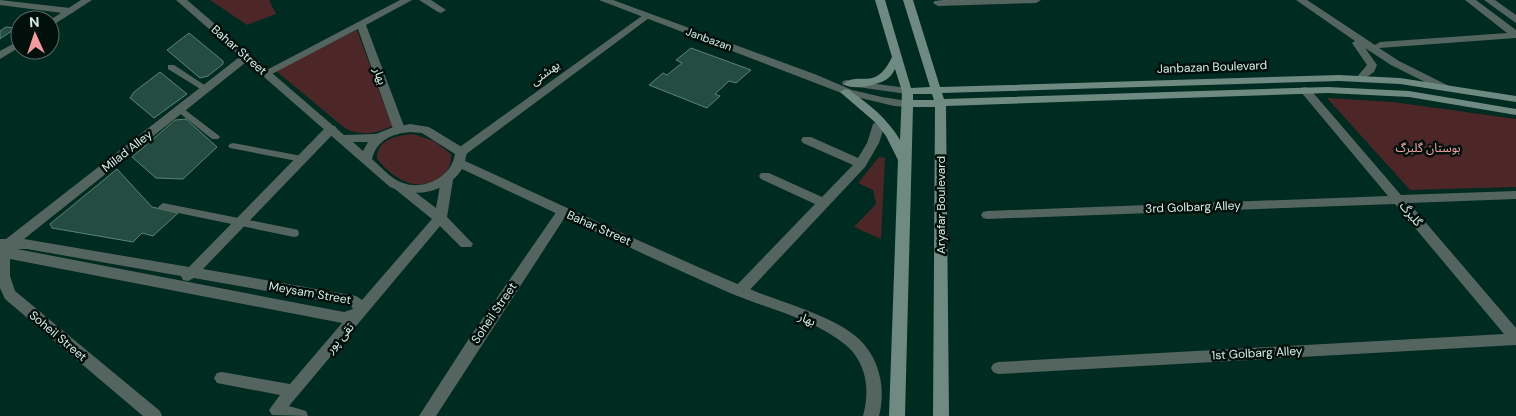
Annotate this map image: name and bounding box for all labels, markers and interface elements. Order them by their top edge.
north arrow [10,10,60,60]
text: N [29,13,40,31]
street label: Bahar Street [208,21,270,79]
street label: Janbazan [684,24,734,54]
street label: بهشتی [527,57,563,89]
street label: Janbazan Boulevard [1157,57,1267,77]
street label: بهار [369,64,390,87]
street label: Milad Alley [99,126,156,176]
park label: بوستان گلبرگ [1395,140,1461,156]
street label: Aryafar Boulevard [933,156,949,254]
street label: 3rd Golbarg Alley [1145,197,1241,217]
street label: گلبرگ [1396,198,1427,230]
street label: Bahar Street [564,207,634,249]
street label: Meysam Street [268,278,353,308]
street label: Soheil Street [468,279,521,347]
street label: Soheil Street [26,307,90,365]
street label: بهار [795,308,818,330]
street label: تقی پور [322,319,358,357]
street label: 1st Golbarg Alley [1211,343,1303,363]

